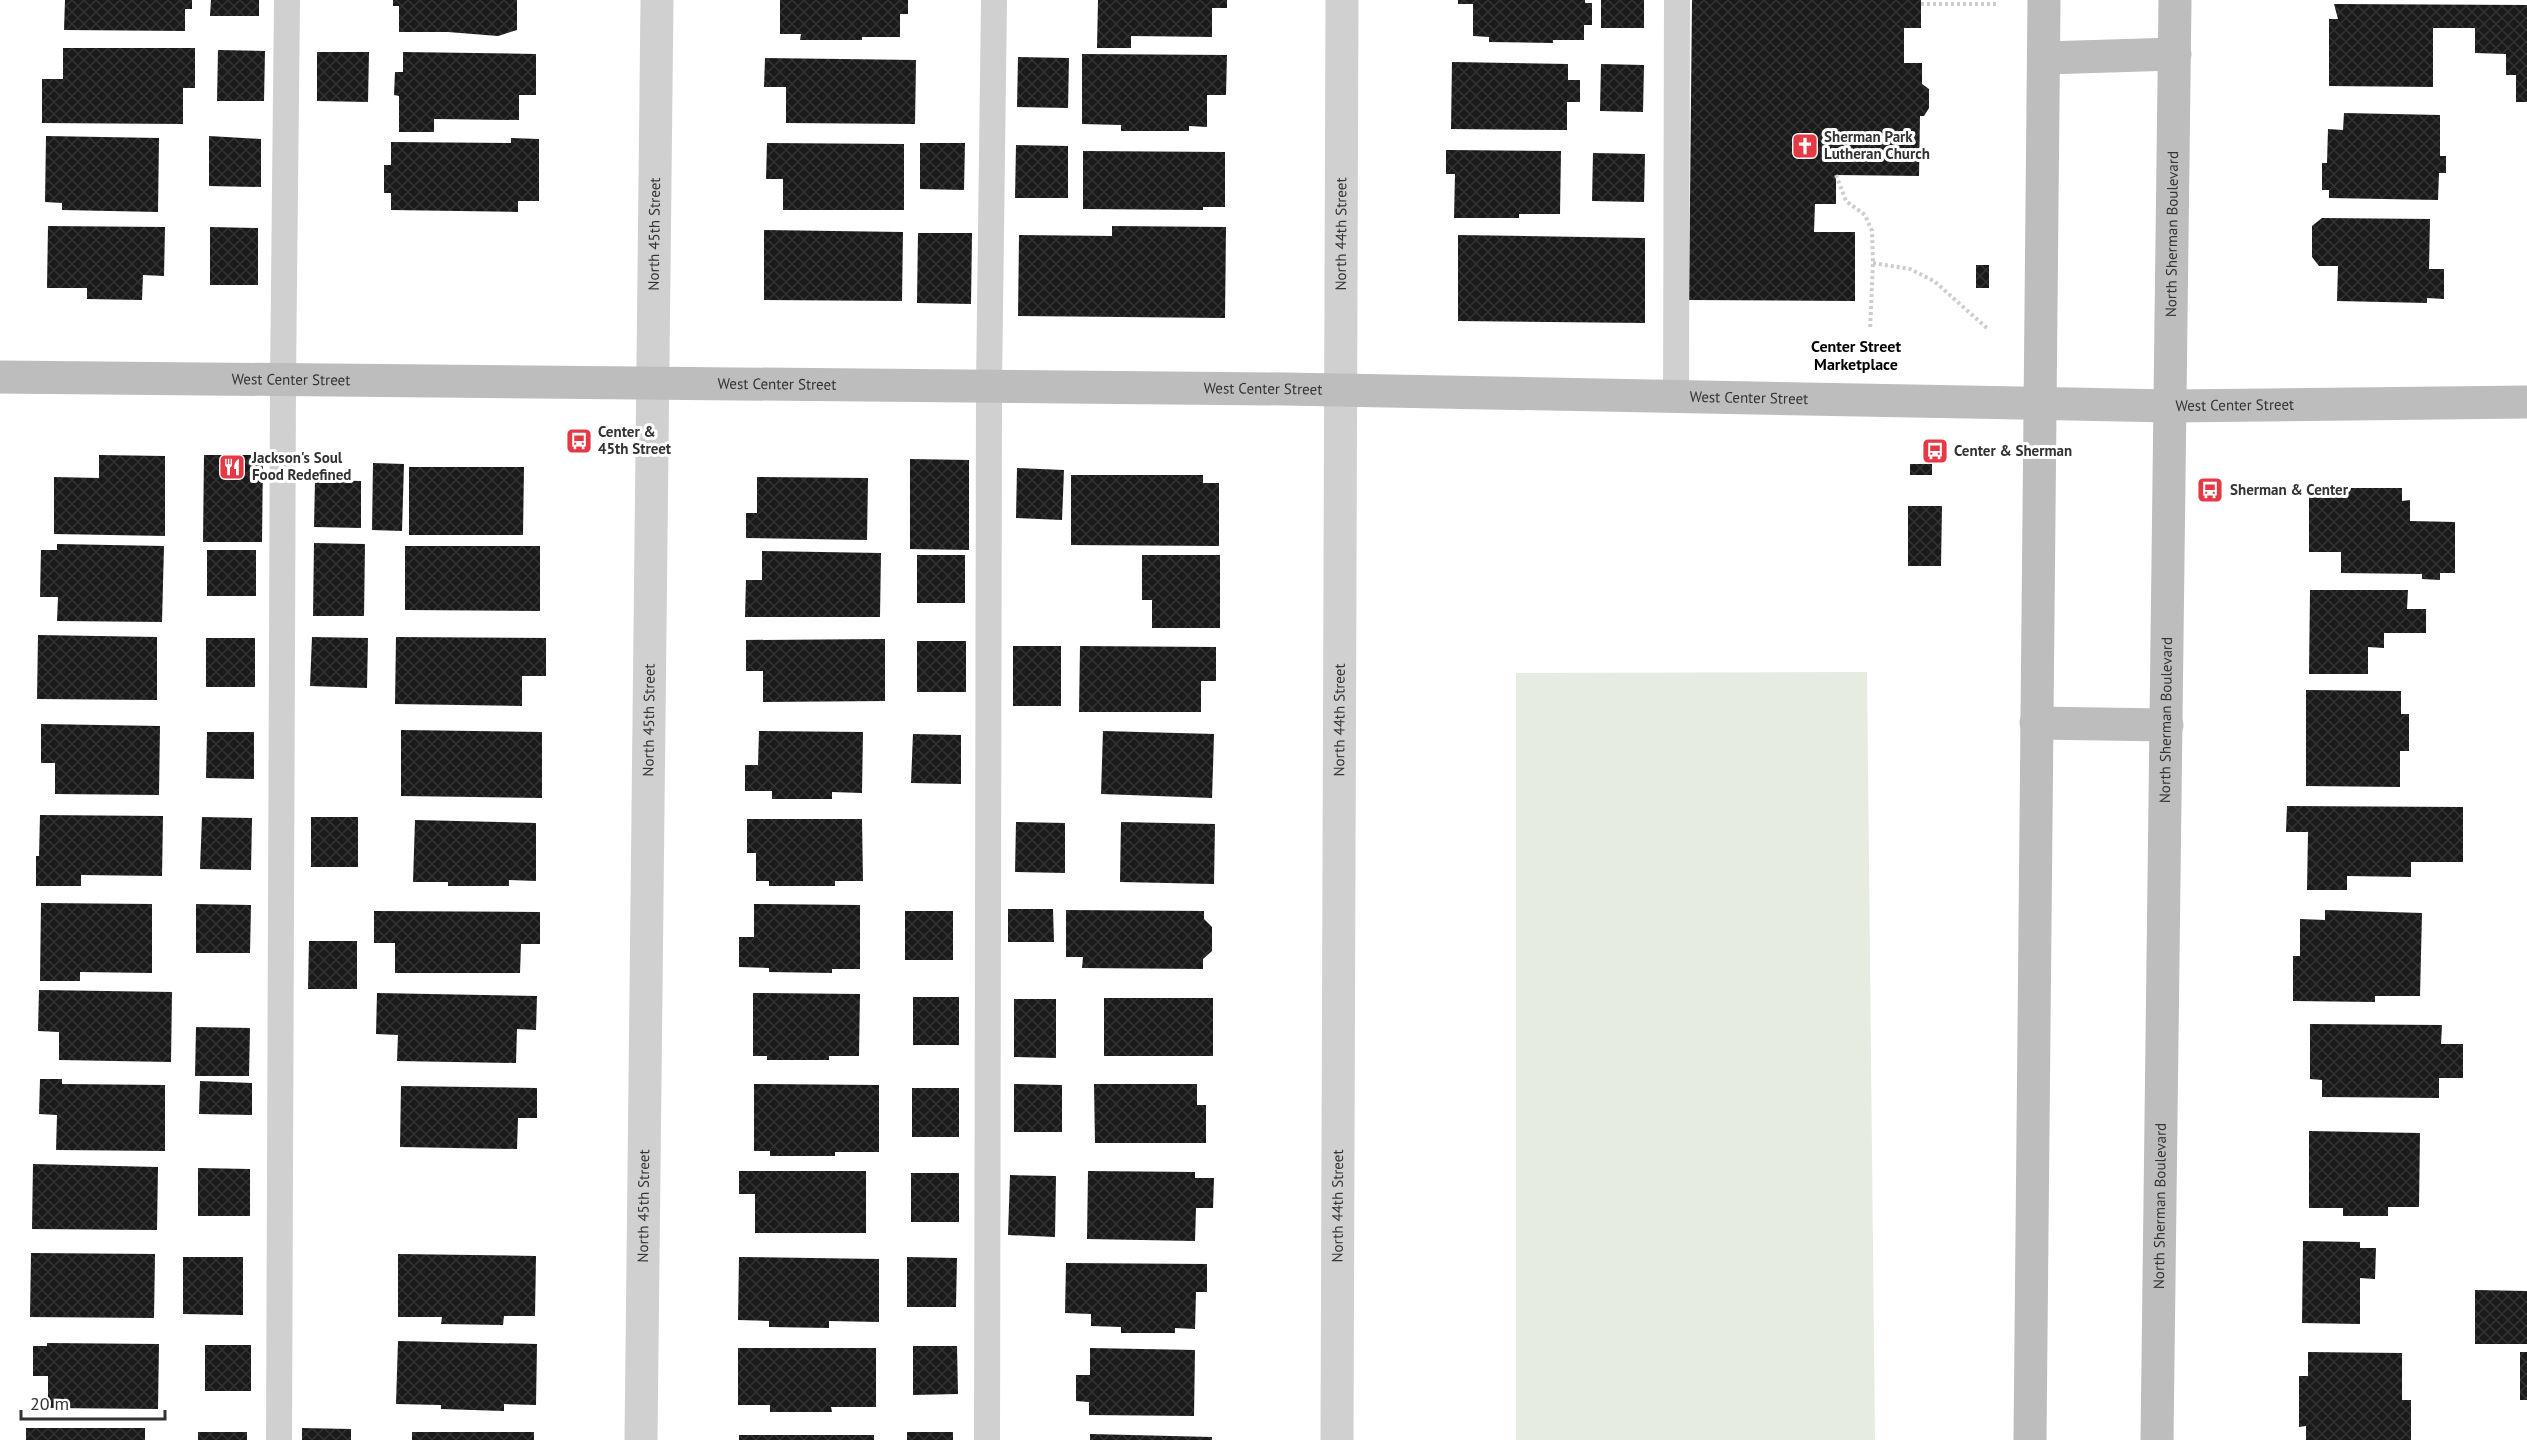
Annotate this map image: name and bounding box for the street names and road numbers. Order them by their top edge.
street label: North Sherman Boulevard [2161,151,2182,317]
street label: North 45th Street [644,177,664,291]
street label: North 44th Street [1331,177,1350,291]
street label: West Center Street [232,369,350,389]
street label: West Center Street [717,374,836,394]
street label: West Center Street [1203,378,1323,399]
street label: West Center Street [1689,387,1808,408]
street label: West Center Street [2175,395,2294,415]
street label: North Sherman Boulevard [2155,637,2176,803]
street label: North 45th Street [638,663,659,777]
street label: North 44th Street [1329,663,1349,777]
street label: North Sherman Boulevard [2149,1123,2170,1289]
street label: North 45th Street [633,1149,653,1263]
street label: North 44th Street [1328,1149,1347,1263]

